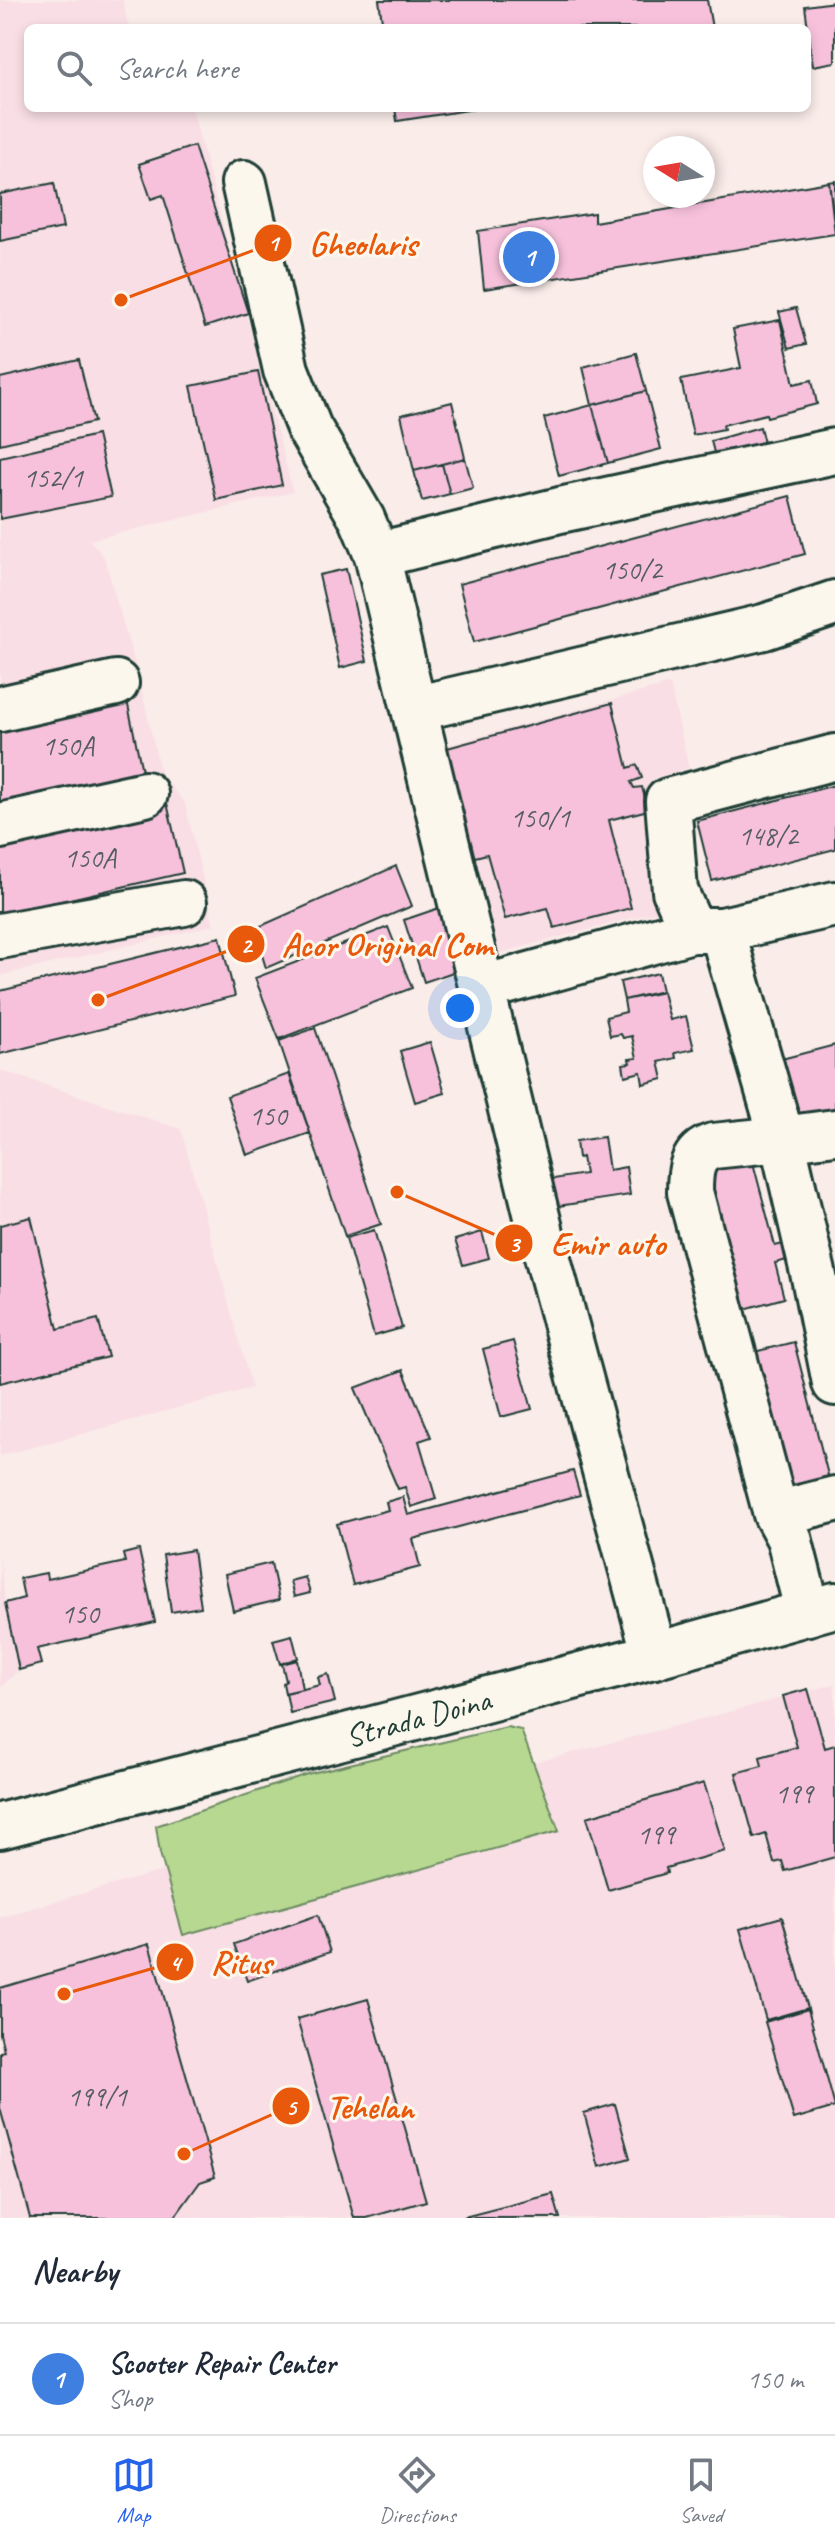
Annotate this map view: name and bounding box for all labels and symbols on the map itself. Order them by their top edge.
north arrow [643,136,715,208]
callout: Gheolaris [253,214,433,272]
text: Gheolaris [309,222,420,265]
pin: 1 [503,227,555,287]
text: 1 [268,228,282,258]
house number: 152/1 [23,460,84,495]
house number: 150/2 [602,552,664,587]
house number: 150A [42,728,96,763]
house number: 150/1 [510,800,571,835]
house number: 148/2 [738,818,800,853]
house number: 150A [64,840,118,875]
callout: Acor Original Com [226,915,508,973]
text: Acor Original Com [282,923,495,966]
text: 2 [241,930,254,960]
your location [440,988,480,1028]
house number: 150 [249,1098,289,1133]
callout: Emir auto [494,1214,682,1272]
text: Emir auto [551,1222,668,1265]
text: 3 [509,1229,522,1259]
house number: 150 [61,1596,101,1631]
street label: Strada Doina [341,1678,497,1757]
house number: 199 [775,1776,815,1811]
house number: 199 [637,1817,677,1852]
callout: Ritus [155,1933,288,1991]
text: Ritus [211,1941,275,1984]
text: 4 [170,1948,184,1978]
callout: Tehelan [271,2077,430,2135]
house number: 199/1 [67,2079,128,2114]
text: Tehelan [326,2085,416,2128]
text: 5 [286,2092,299,2122]

